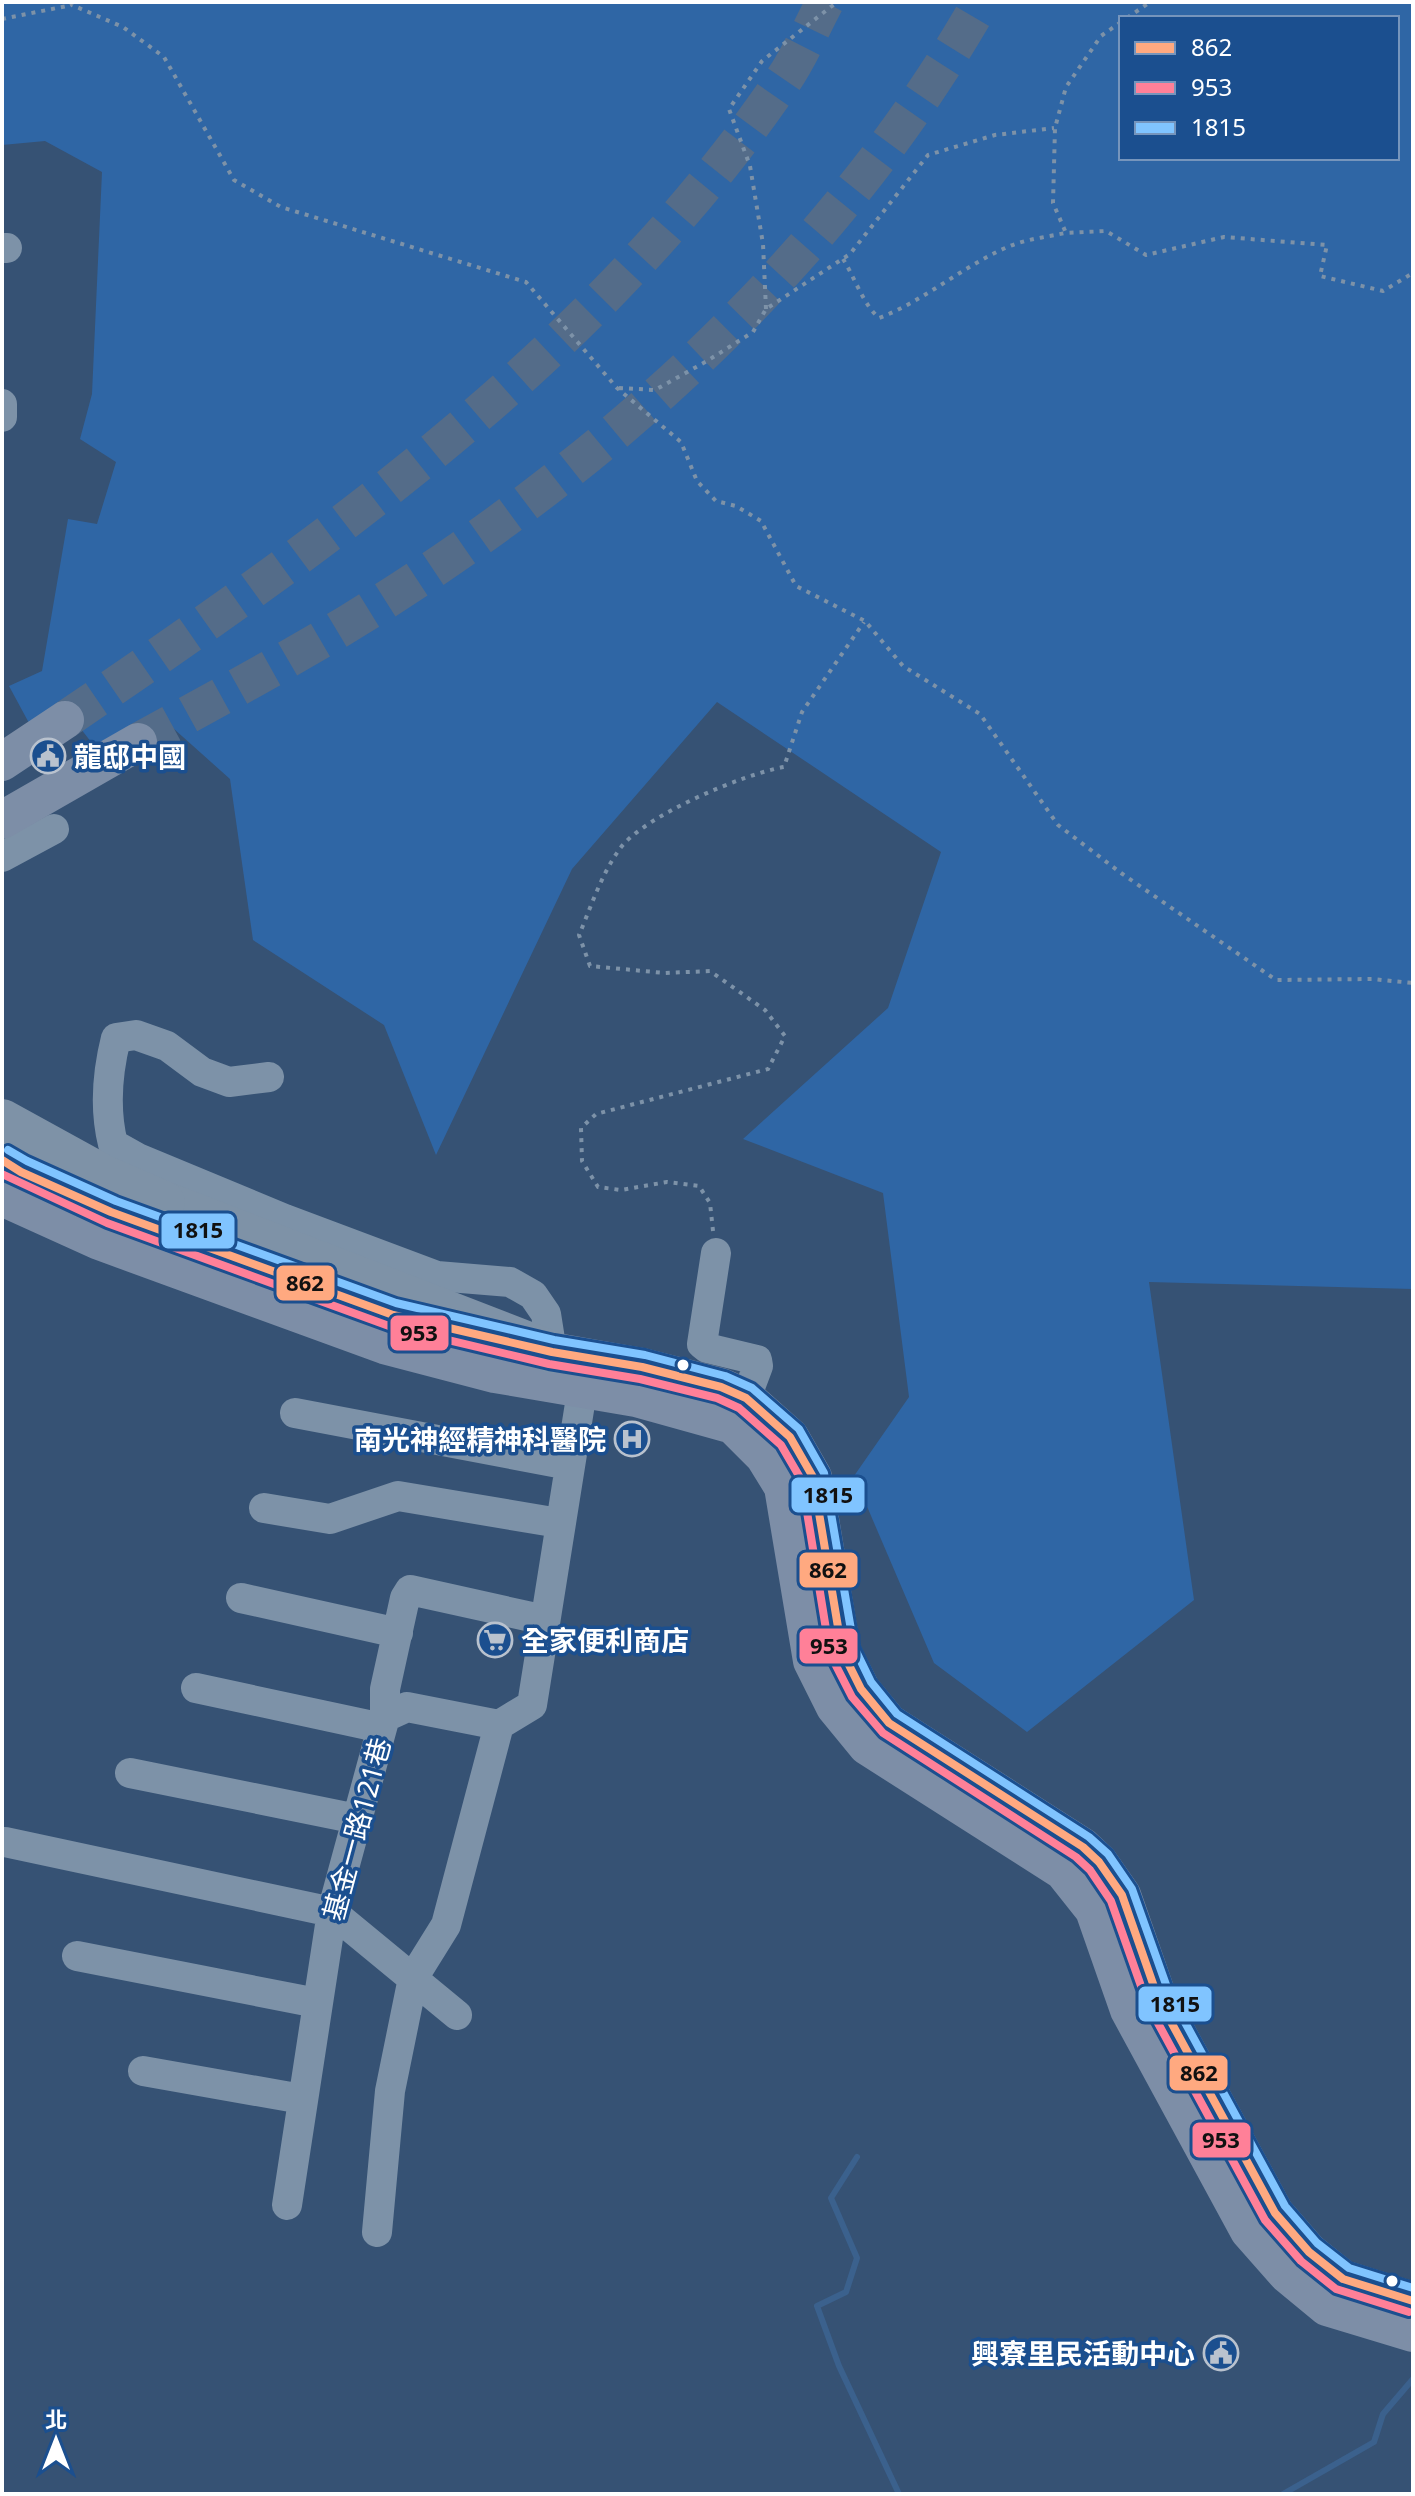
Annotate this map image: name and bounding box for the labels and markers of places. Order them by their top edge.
public building icon: 龍邸中國 [29,737,67,775]
place label: 龍邸中國 [74,737,186,775]
unlabelled marker [675,1357,691,1373]
place label: 南光神經精神科醫院 [354,1420,606,1458]
hospital icon: 南光神經精神科醫院 [613,1420,651,1458]
supermarket icon: 全家便利商店 [476,1621,514,1659]
place label: 全家便利商店 [521,1621,689,1659]
unlabelled marker [1384,2273,1400,2289]
place label: 興寮里民活動中心 [971,2334,1195,2372]
public building icon: 興寮里民活動中心 [1202,2334,1240,2372]

